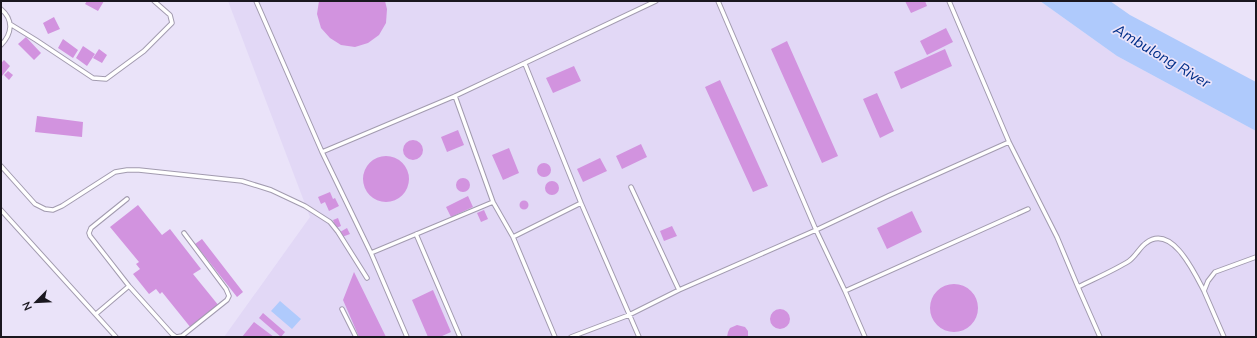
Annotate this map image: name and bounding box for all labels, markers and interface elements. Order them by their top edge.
water label: Ambulong River [1109,19,1215,93]
north arrow [16,282,56,322]
text: N [19,299,36,313]

